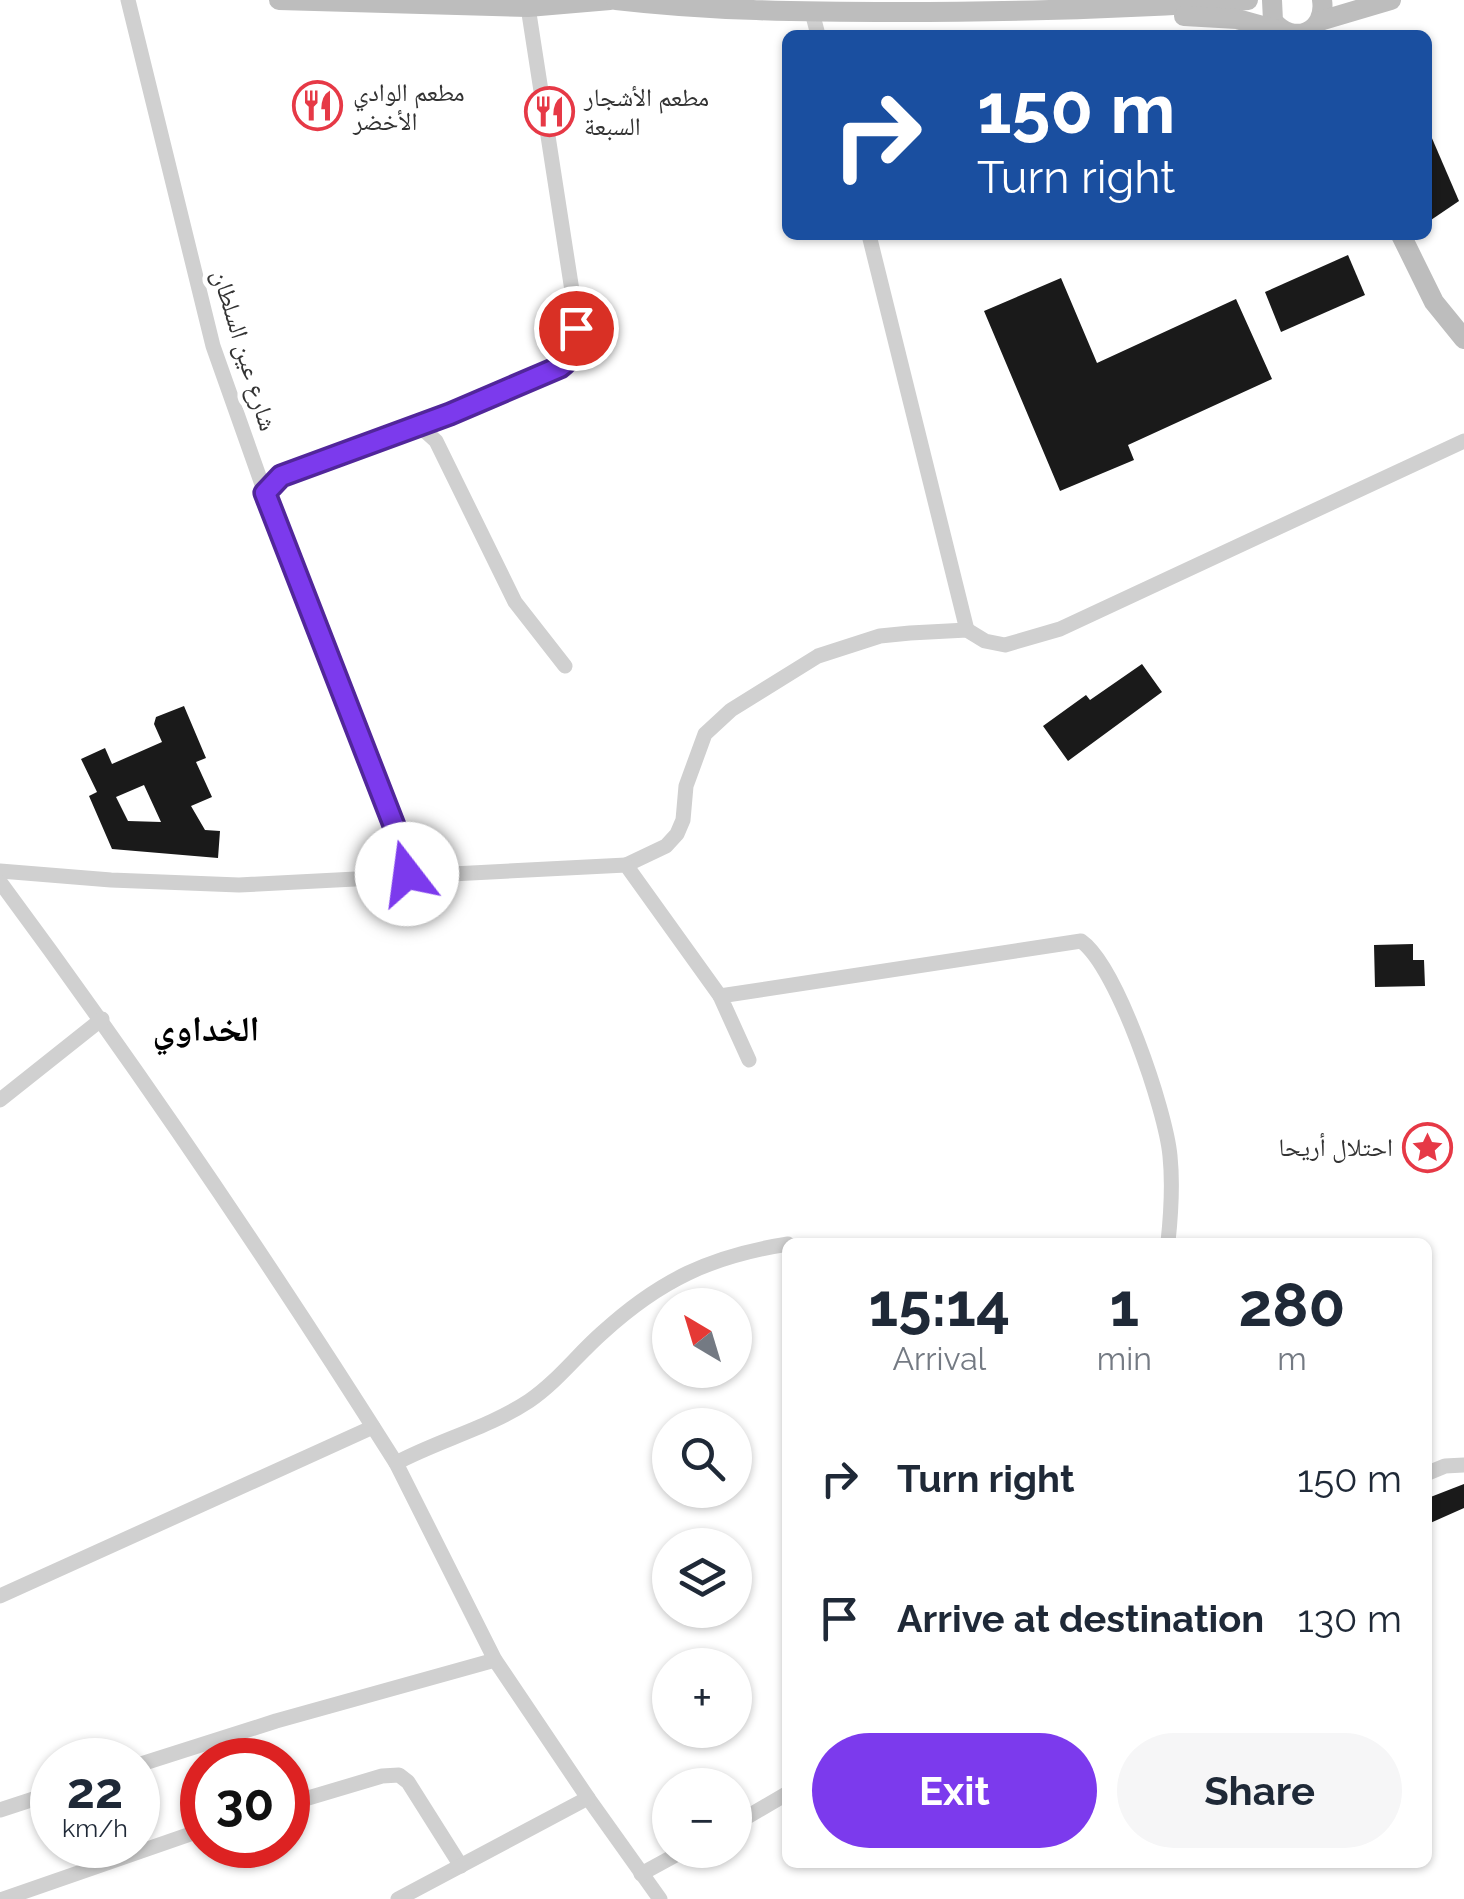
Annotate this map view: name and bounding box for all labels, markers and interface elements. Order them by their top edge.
text: 150 m [977,67,1175,149]
icon: right [812,70,942,200]
place label: مطعم الوادي الأخضر [352,77,465,136]
restaurant icon: مطعم الوادي الأخضر [292,80,344,132]
place label: مطعم الأشجار السبعة [583,82,709,141]
restaurant icon: مطعم الأشجار السبعة [523,85,575,137]
text: Turn right [977,151,1175,204]
street label: شارع عين السلطان [205,266,284,435]
pin [534,286,619,371]
icon: arrive [549,301,604,356]
position arrow [355,822,459,926]
district label: الخداوي [152,1008,260,1056]
place icon: احتلال أريحا [1402,1121,1454,1173]
place label: احتلال أريحا [1278,1132,1393,1163]
text: 15:14 [869,1270,1010,1340]
text: 1 [1110,1270,1139,1340]
text: 280 [1238,1270,1345,1340]
north arrow [652,1288,752,1388]
map controls [652,1288,752,1868]
text: Arrival [892,1340,986,1377]
text: min [1097,1340,1152,1377]
text: m [1277,1340,1307,1377]
button: search [652,1408,752,1508]
icon: right [812,1451,867,1506]
text: Turn right [897,1456,1074,1501]
text: 150 m [1297,1456,1402,1501]
button: layers [652,1528,752,1628]
icon: arrive [812,1591,867,1646]
text: Arrive at destination [897,1596,1264,1641]
text: 130 m [1298,1596,1402,1641]
button: + [652,1648,752,1748]
button: Exit [812,1733,1097,1848]
button: Share [1117,1733,1402,1848]
speed limit sign: 30 [180,1738,310,1868]
text: 22 [67,1761,123,1820]
button: − [652,1768,752,1868]
text: km/h [62,1813,128,1843]

